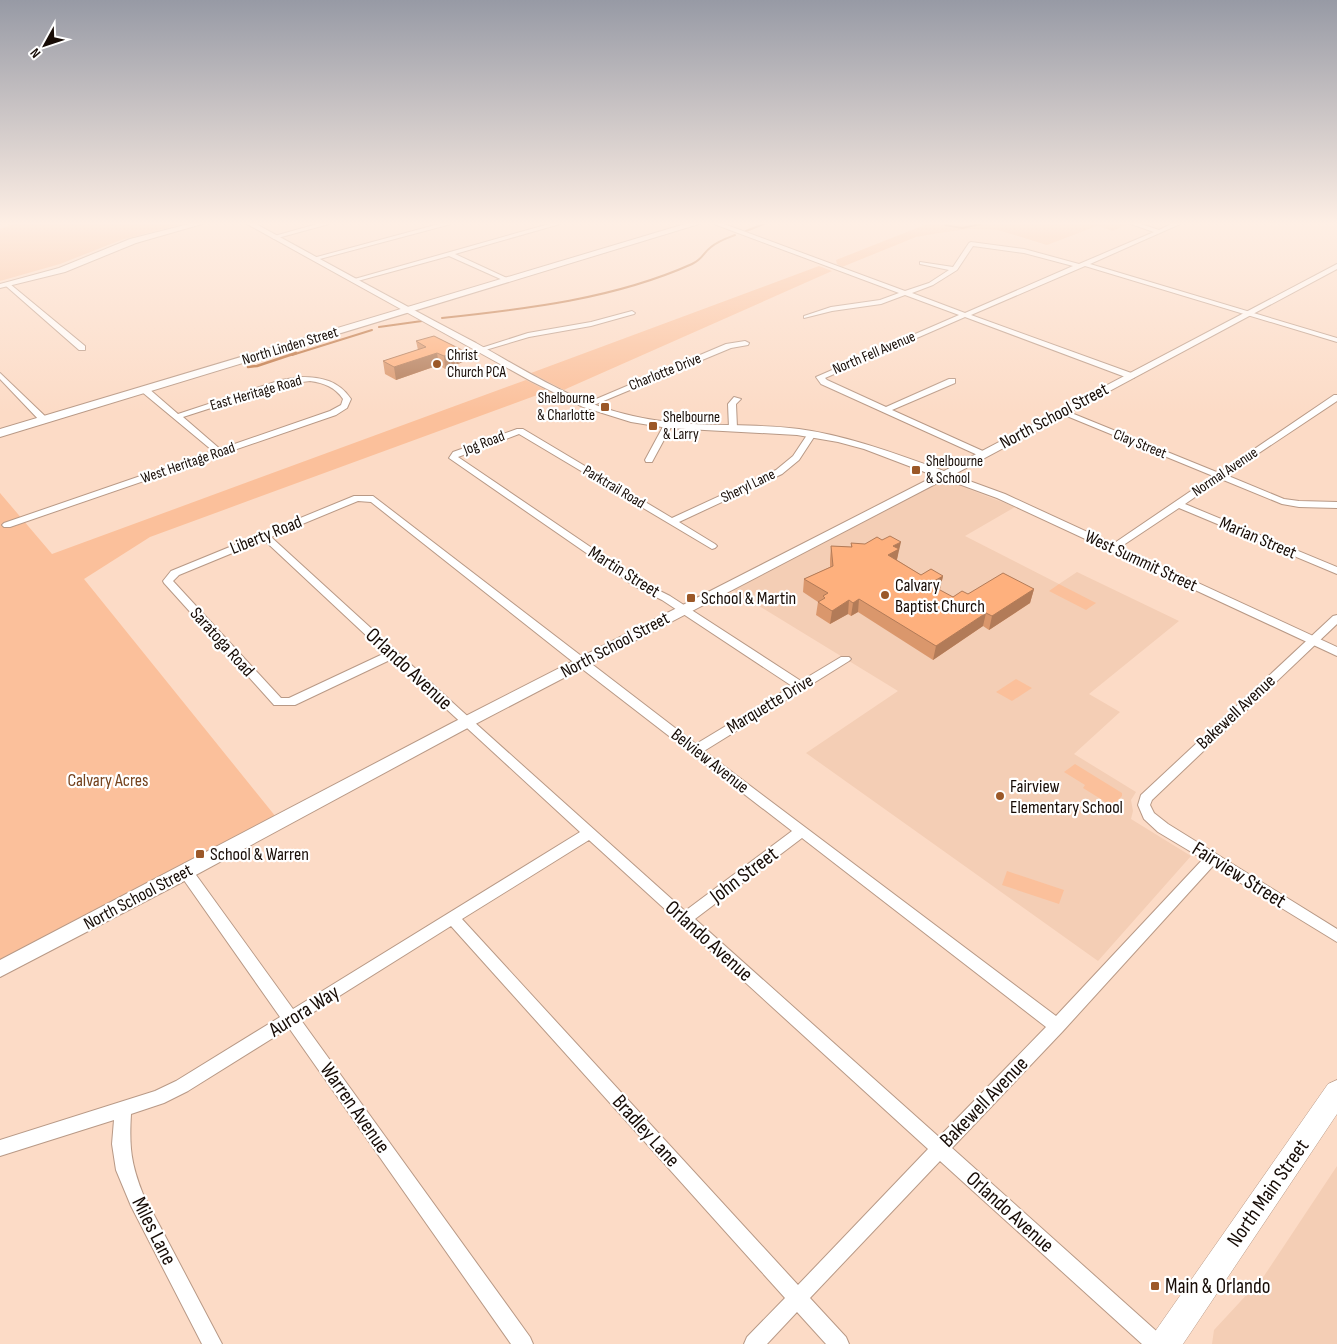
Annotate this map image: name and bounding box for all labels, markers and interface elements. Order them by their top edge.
north arrow [20,20,70,70]
text: N [27,45,44,61]
street label: North Linden Street [240,322,341,370]
street label: North Fell Avenue [830,327,918,379]
place label: Christ Church PCA [447,346,506,382]
street label: Charlotte Drive [626,349,704,395]
marker: Christ Church PCA [431,358,443,370]
street label: East Heritage Road [208,371,304,415]
street label: North School Street [996,378,1112,453]
place label: Shelbourne & Charlotte [537,389,595,425]
marker: Shelbourne & Charlotte [599,401,611,413]
place label: Shelbourne & Larry [663,408,720,444]
marker: Shelbourne & Larry [647,420,659,432]
street label: Clay Street [1111,425,1170,463]
street label: Jog Road [460,426,507,460]
street label: West Heritage Road [138,438,238,488]
street label: Normal Avenue [1188,443,1262,501]
place label: Shelbourne & School [926,452,983,488]
street label: Parktrail Road [579,461,649,513]
marker: Shelbourne & School [910,464,922,476]
street label: Sheryl Lane [718,465,778,507]
street label: Liberty Road [227,511,305,559]
street label: Marian Street [1216,512,1300,564]
street label: West Summit Street [1082,526,1201,596]
street label: Martin Street [584,542,664,602]
place label: Calvary Baptist Church [895,575,985,617]
place label: School & Martin [701,588,796,609]
marker: Calvary Baptist Church [879,589,891,601]
marker: School & Martin [685,592,697,604]
street label: Saratoga Road [185,603,259,681]
street label: North School Street [557,607,673,682]
street label: Orlando Avenue [360,623,458,715]
street label: Marquette Drive [723,670,817,738]
street label: Bakewell Avenue [1192,670,1280,754]
street label: Belview Avenue [667,724,753,798]
park label: Calvary Acres [67,770,149,791]
place label: Fairview Elementary School [1010,776,1123,818]
marker: Fairview Elementary School [994,790,1006,802]
street label: Fairview Street [1188,836,1290,914]
street label: John Street [704,841,783,909]
place label: School & Warren [210,844,309,865]
marker: School & Warren [194,848,206,860]
street label: North School Street [80,859,196,934]
street label: Orlando Avenue [660,895,758,987]
street label: Aurora Way [263,980,344,1043]
street label: Bakewell Avenue [935,1052,1033,1152]
street label: Warren Avenue [315,1058,395,1158]
street label: Bradley Lane [607,1090,685,1172]
street label: North Main Street [1222,1134,1314,1252]
street label: Orlando Avenue [961,1166,1059,1258]
street label: Miles Lane [126,1193,182,1269]
place label: Main & Orlando [1165,1274,1271,1299]
marker: Main & Orlando [1149,1280,1161,1292]

